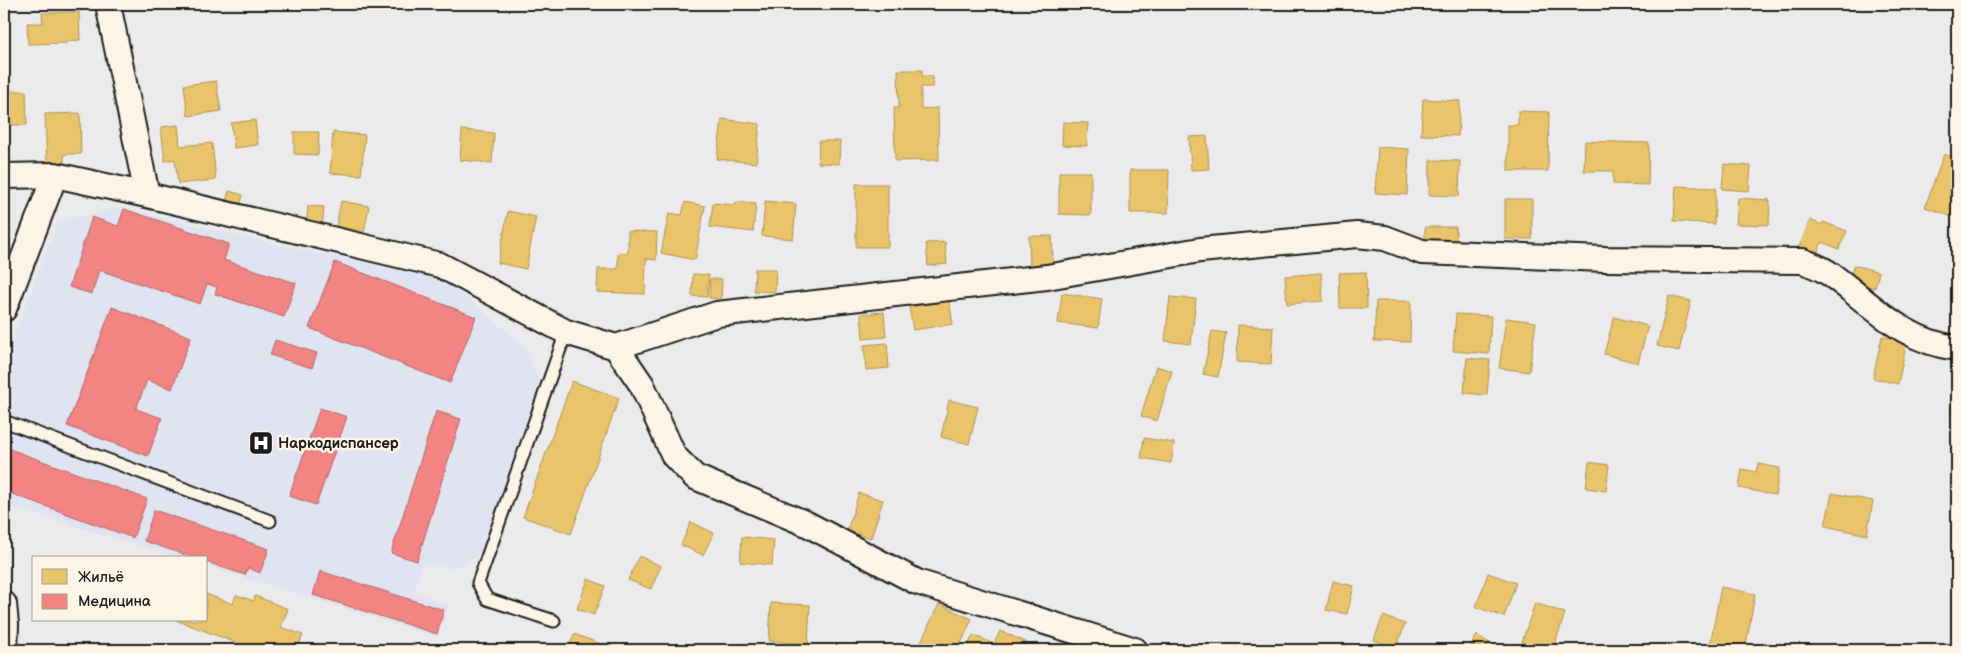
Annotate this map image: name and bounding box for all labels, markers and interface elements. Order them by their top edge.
hospital icon: Наркодиспансер [248,430,274,456]
place label: Наркодиспансер [278,434,399,453]
legend [32,556,208,622]
text: Жильё [78,568,124,587]
text: Медицина [78,592,151,611]

